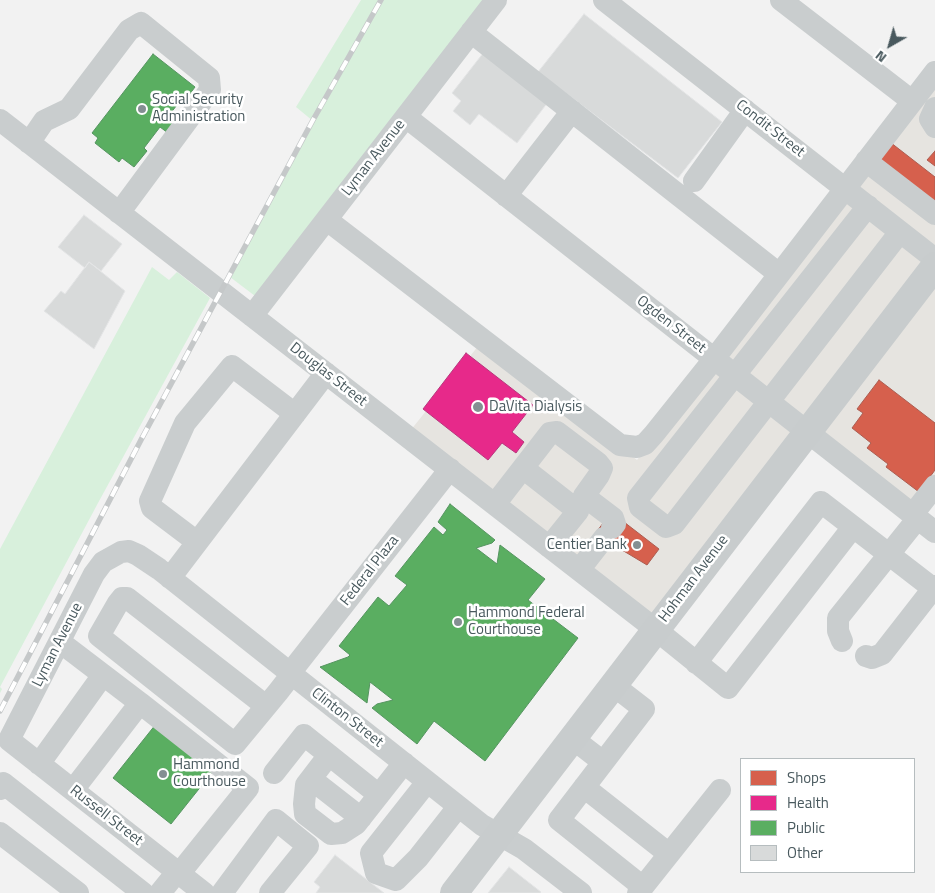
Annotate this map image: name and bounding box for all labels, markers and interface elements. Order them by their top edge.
north arrow [865,20,915,70]
text: N [870,46,891,68]
place label: Social Security Administration [152,91,245,126]
street label: Condit Street [732,97,808,161]
marker: Social Security Administration [136,103,148,115]
street label: Lyman Avenue [339,116,409,200]
street label: Ogden Street [633,292,709,358]
street label: Douglas Street [286,339,370,411]
place label: DaVita Dialysis [489,398,582,416]
marker: DaVita Dialysis [471,400,485,414]
street label: Federal Plaza [337,532,403,610]
street label: Hohman Avenue [655,532,733,626]
place label: Centier Bank [547,536,627,554]
marker: Centier Bank [631,539,643,551]
street label: Lyman Avenue [29,600,87,690]
place label: Hammond Federal Courthouse [468,604,585,639]
marker: Hammond Federal Courthouse [452,616,464,628]
street label: Clinton Street [308,684,386,752]
place label: Hammond Courthouse [173,756,246,791]
legend [740,758,915,873]
text: Shops [787,766,826,789]
marker: Hammond Courthouse [157,768,169,780]
street label: Russell Street [66,782,146,850]
text: Health [787,791,829,814]
text: Public [787,816,825,839]
text: Other [787,841,823,864]

